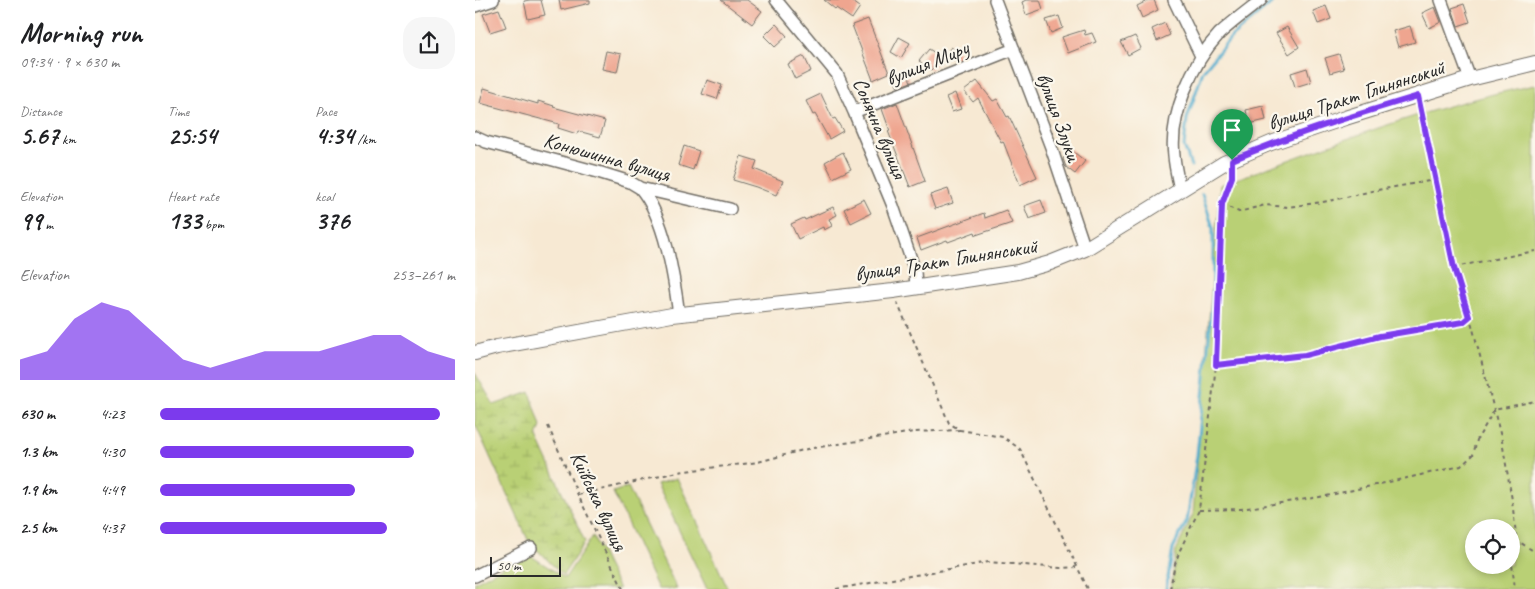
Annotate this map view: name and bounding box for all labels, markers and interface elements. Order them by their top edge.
text: Morning run [20,15,142,50]
button: share [403,17,455,69]
street label: вулиця Миру [882,34,974,91]
text: 09:34 · 9 × 630 m [20,52,119,72]
street label: вулиця Тракт Глинянський [1264,54,1449,136]
street label: вулиця Злуки [1031,69,1088,167]
street label: Сонячна вулиця [847,74,914,184]
text: Distance [20,103,62,120]
text: Time [168,103,189,120]
text: Pace [315,103,337,120]
pin [1211,109,1253,160]
icon: arrive [1218,116,1246,144]
text: 5.67 [20,120,59,152]
text: 25:54 [168,120,217,152]
text: 4:34 [315,120,354,152]
street label: Конюшинна вулиця [541,127,674,188]
text: km [59,131,76,148]
text: /km [354,131,376,148]
text: Elevation [20,188,63,205]
text: Heart rate [168,188,219,205]
text: kcal [315,188,334,205]
text: 99 [20,205,42,237]
text: 133 [168,205,201,237]
text: 376 [315,205,350,237]
text: m [42,216,53,233]
text: bpm [201,216,224,233]
street label: вулиця Тракт Глинянський [853,233,1040,287]
text: Elevation [20,265,69,285]
text: 253–261 m [392,265,455,285]
text: 630 m [20,404,55,424]
text: 4:23 [100,404,125,424]
text: 1.3 km [20,442,57,462]
text: 4:30 [100,442,125,462]
street label: Київська вулиця [565,447,634,556]
text: 1.9 km [20,480,57,500]
text: 4:49 [100,480,125,500]
text: 2.5 km [20,518,57,538]
text: 4:37 [100,518,125,538]
map controls [1465,519,1520,574]
button: locate [1465,519,1520,574]
scale bar [490,554,561,577]
text: 50 m [497,557,521,574]

